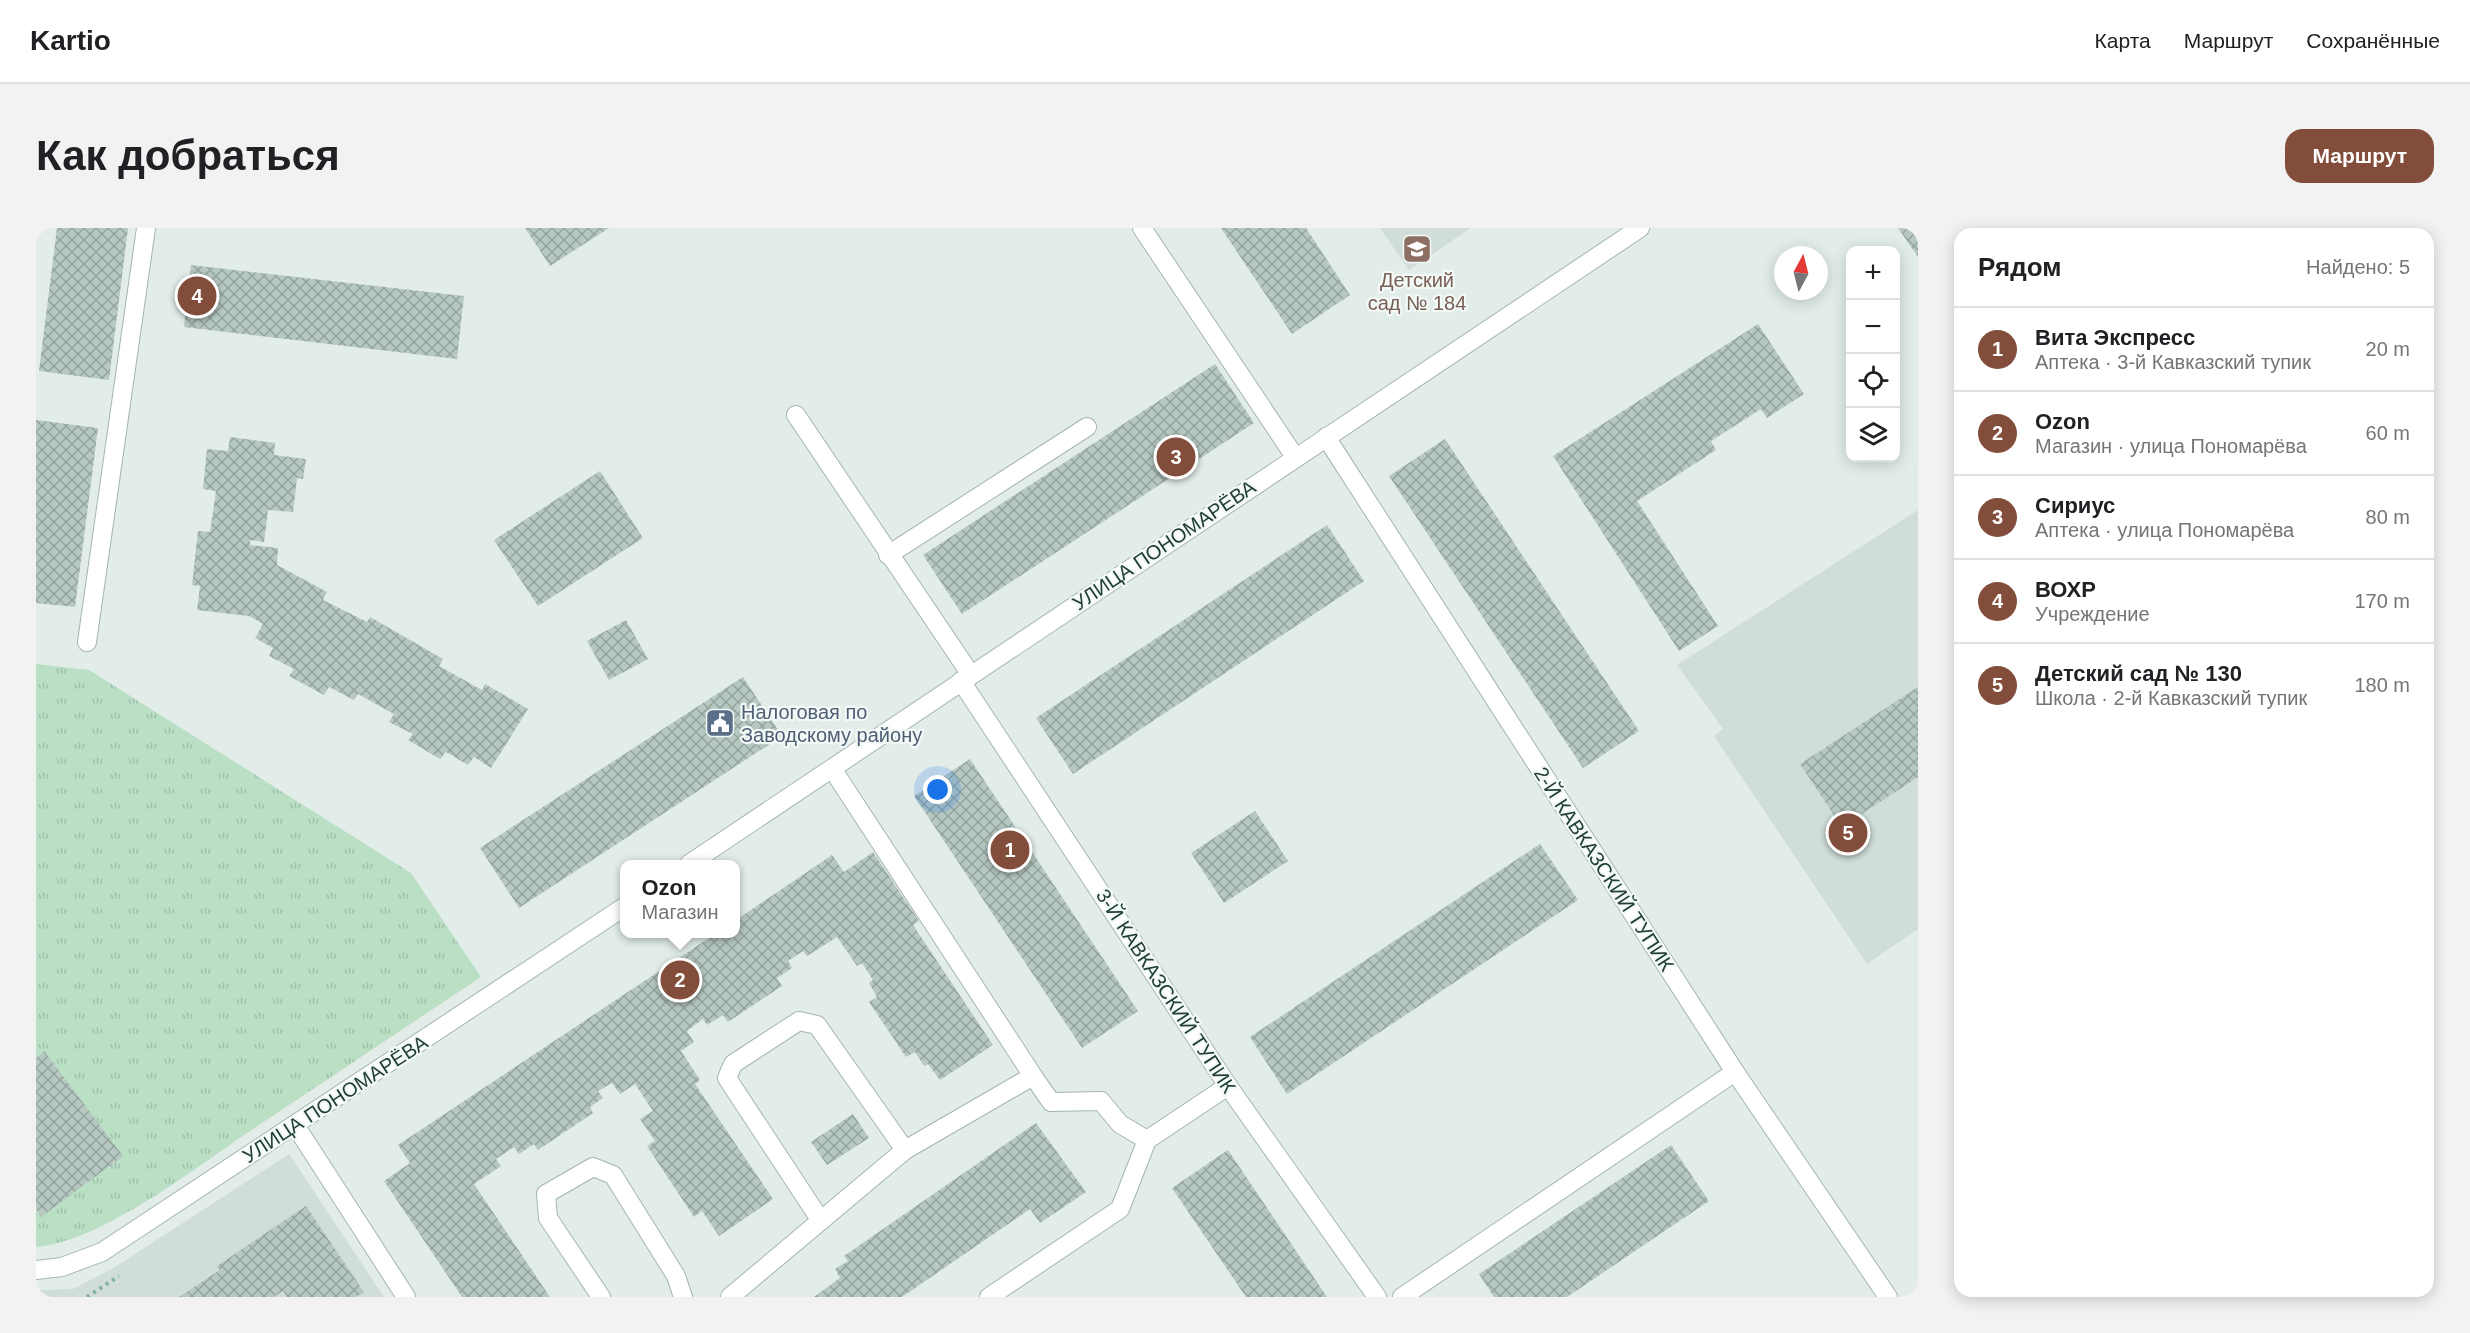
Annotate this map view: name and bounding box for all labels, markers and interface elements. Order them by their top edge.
text: Kartio [30,25,111,56]
text: Карта [2095,29,2151,52]
text: Маршрут [2184,29,2273,52]
text: Сохранённые [2306,29,2440,52]
button: Маршрут [2285,129,2434,183]
text: Как добраться [36,132,340,179]
school or university icon: Детский сад № 184 [1401,233,1433,265]
north arrow [1774,246,1828,300]
map controls [1846,246,1900,462]
button: + [1846,246,1900,300]
text: Рядом [1978,252,2061,282]
text: Найдено: 5 [2306,256,2410,278]
place label: Детский сад № 184 [1368,269,1466,314]
pin: 4 [178,274,216,318]
button: − [1846,300,1900,354]
text: Вита Экспресс [2035,325,2195,350]
text: 1 [1992,338,2003,360]
text: 20 m [2366,338,2410,360]
text: Аптека · 3-й Кавказский тупик [2035,351,2311,373]
button: locate [1846,354,1900,408]
button: layers [1846,408,1900,462]
text: Ozon [2035,409,2090,434]
text: 2 [1992,422,2003,444]
text: 60 m [2366,422,2410,444]
pin: 3 [1156,434,1196,480]
text: Магазин · улица Пономарёва [2035,435,2307,457]
street label: УЛИЦА ПОНОМАРЁВА [1068,475,1260,614]
text: Сириус [2035,493,2115,518]
text: 3 [1992,506,2003,528]
text: 80 m [2366,506,2410,528]
text: Аптека · улица Пономарёва [2035,519,2294,541]
text: ВОХР [2035,577,2096,602]
text: 4 [1992,590,2003,612]
text: 170 m [2354,590,2410,612]
text: Учреждение [2035,603,2150,625]
text: Детский сад № 130 [2035,661,2242,686]
text: 5 [1992,674,2003,696]
text: 180 m [2354,674,2410,696]
text: Школа · 2-й Кавказский тупик [2035,687,2307,709]
place label: Налоговая по Заводскому району [741,701,922,746]
public building icon: Налоговая по Заводскому району [704,707,736,739]
street label: 2-Й КАВКАЗСКИЙ ТУПИК [1530,762,1679,975]
your location [923,775,952,804]
pin: 5 [1828,810,1868,856]
pin: 1 [990,828,1030,872]
popup [620,860,740,938]
text: Ozon [641,875,696,900]
street label: 3-Й КАВКАЗСКИЙ ТУПИК [1092,884,1241,1097]
text: Магазин [641,901,719,923]
pin: 2 [660,958,700,1002]
street label: УЛИЦА ПОНОМАРЁВА [238,1031,432,1167]

